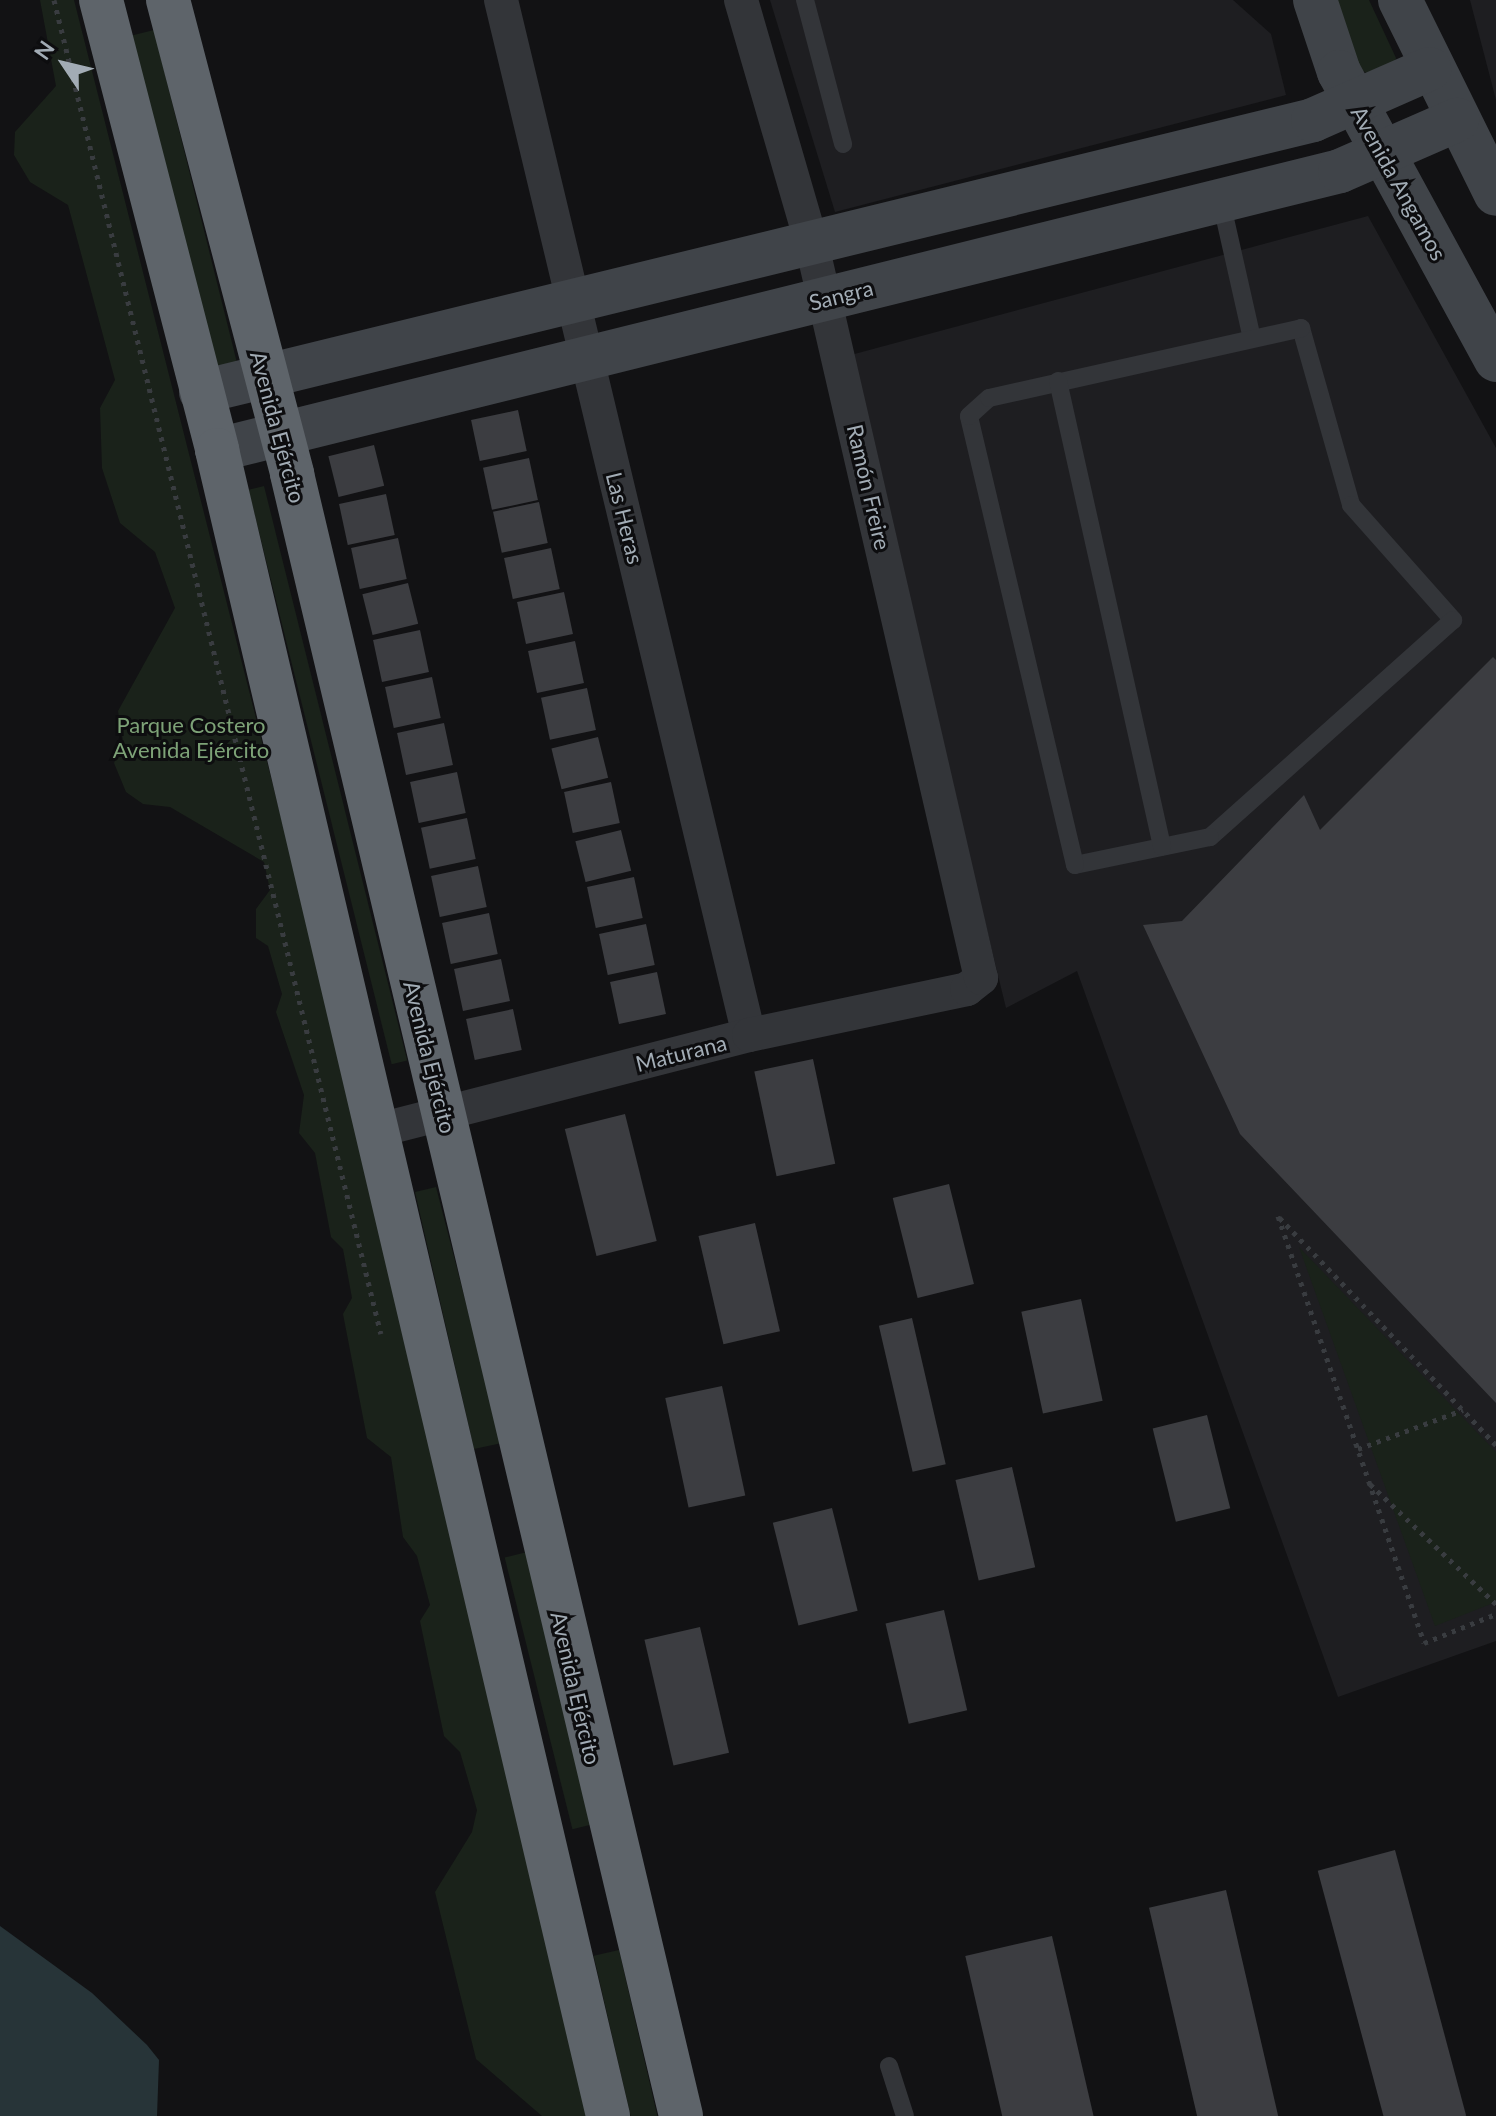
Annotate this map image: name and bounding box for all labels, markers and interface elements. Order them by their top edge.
north arrow [24,24,104,104]
text: N [28,35,60,65]
street label: Avenida Angamos [1346,101,1452,265]
street label: Sangra [806,274,876,316]
street label: Avenida Ejército [245,348,311,506]
street label: Ramón Freire [842,422,896,552]
street label: Las Heras [601,469,649,567]
park label: Parque Costero Avenida Ejército [113,711,269,762]
street label: Avenida Ejército [398,978,462,1136]
street label: Maturana [633,1029,729,1077]
street label: Avenida Ejército [546,1609,606,1767]

